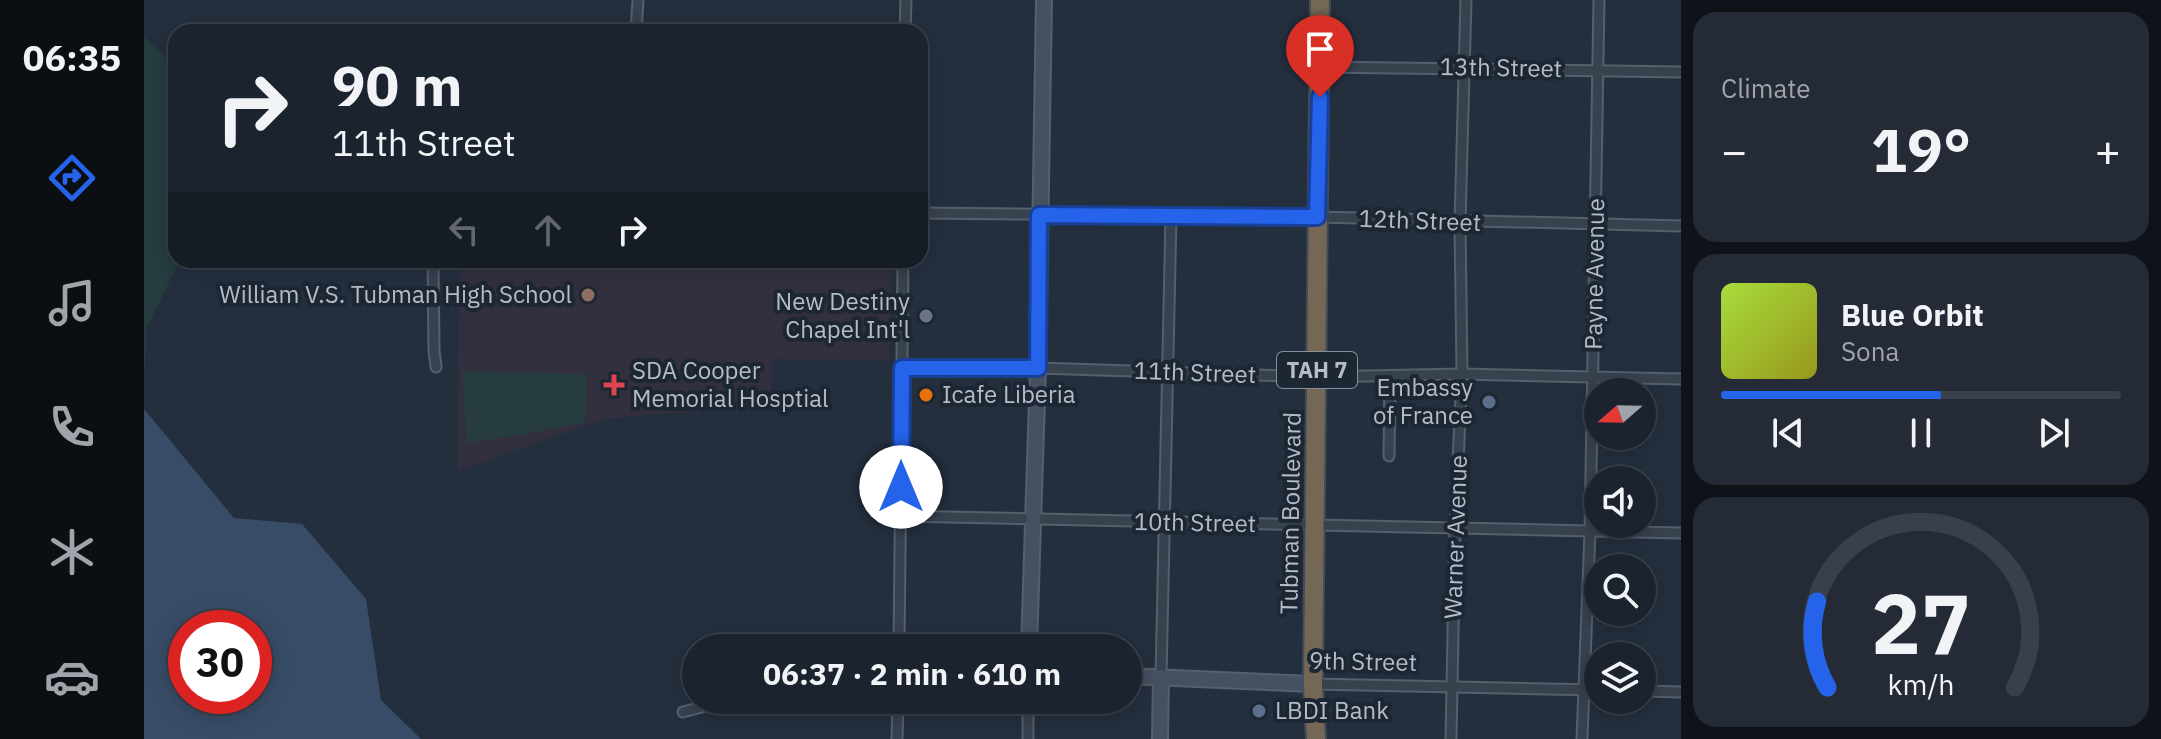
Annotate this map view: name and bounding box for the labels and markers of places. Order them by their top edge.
pin [1286,15,1354,97]
place label: William V.S. Tubman High School [219,278,572,310]
place label: New Destiny Chapel Int'l [775,285,910,345]
marker: William V.S. Tubman High School [579,286,597,304]
marker: New Destiny Chapel Int'l [917,307,935,325]
place label: SDA Cooper Memorial Hosptial [632,354,829,414]
place label: Embassy of France [1373,371,1473,431]
marker: SDA Cooper Memorial Hosptial [603,374,625,396]
place label: Icafe Liberia [942,378,1076,410]
marker: Icafe Liberia [917,386,935,404]
marker: Embassy of France [1480,393,1498,411]
place label: LBDI Bank [1275,694,1389,726]
marker: LBDI Bank [1250,702,1268,720]

